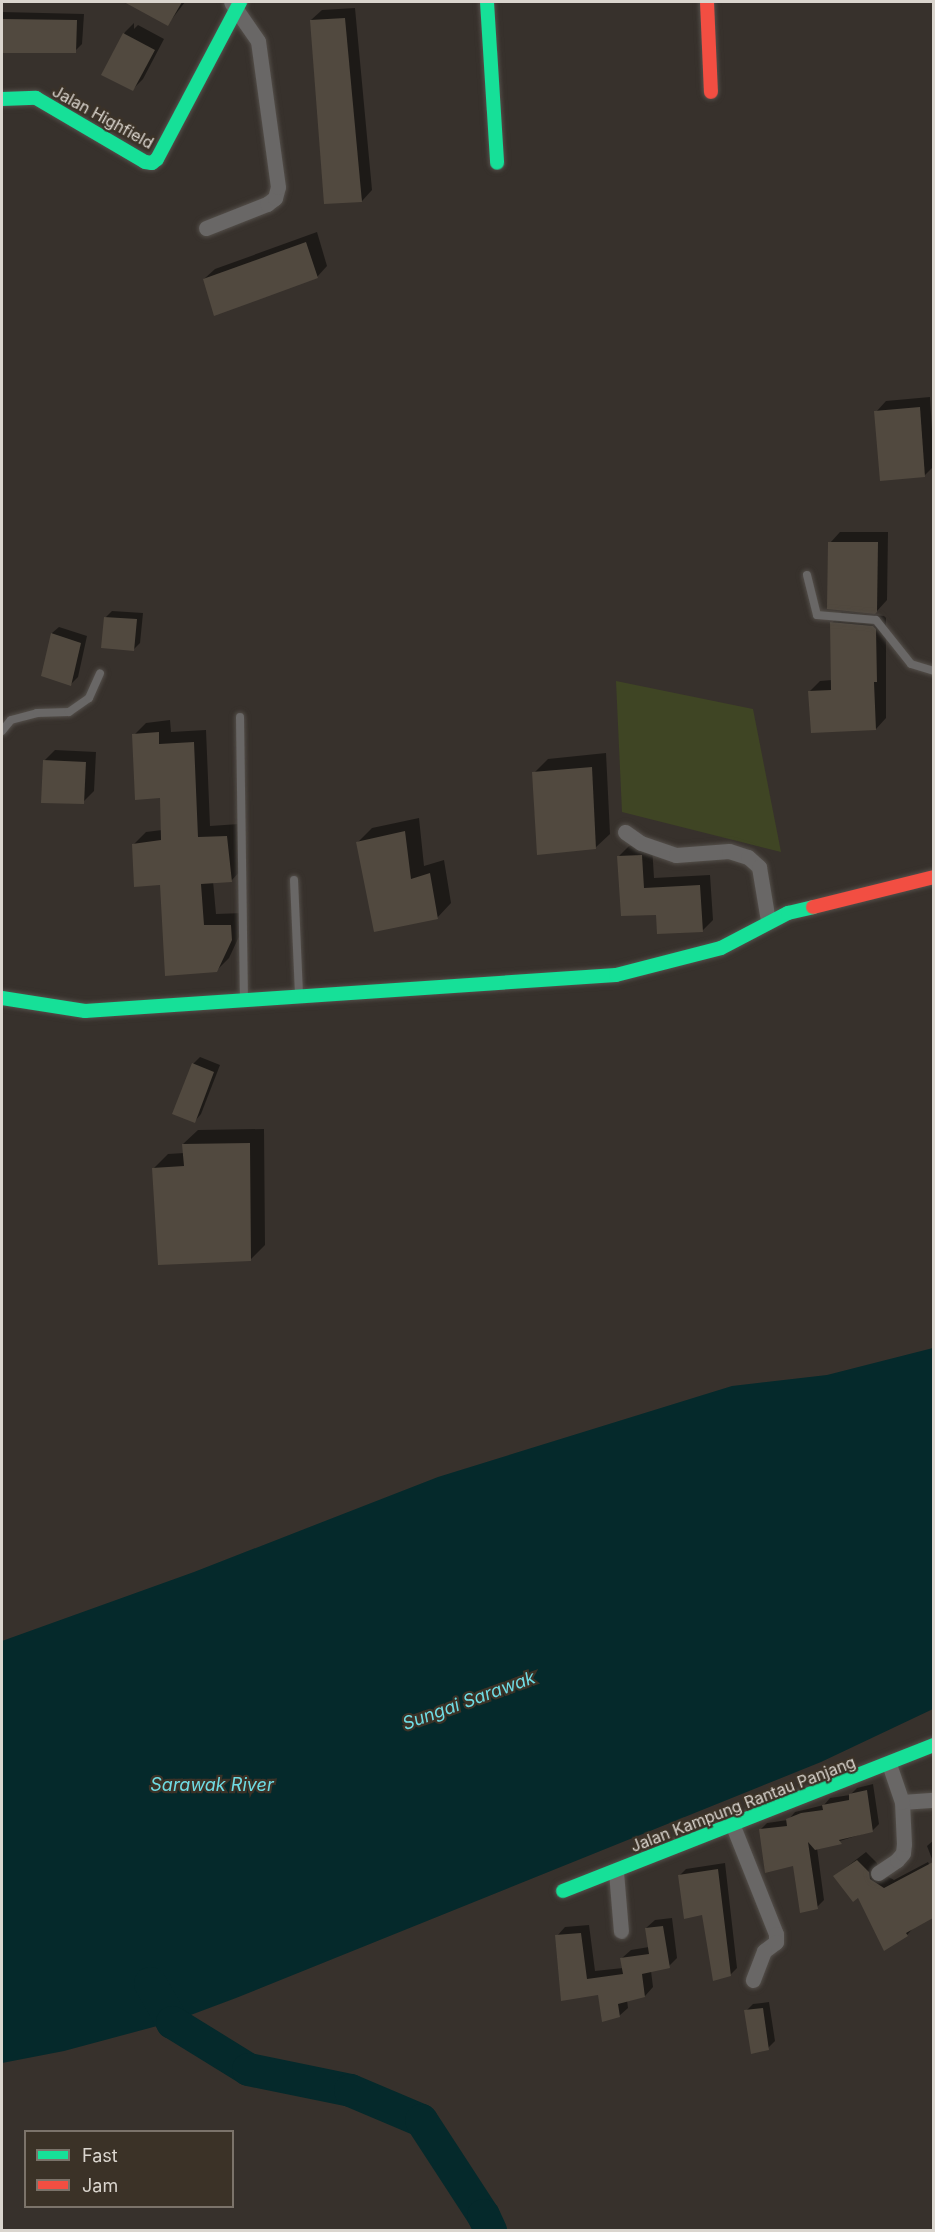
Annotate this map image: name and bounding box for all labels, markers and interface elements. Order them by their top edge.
street label: Jalan Highfield [49,81,157,153]
water label: Sungai Sarawak [400,1667,538,1735]
street label: Jalan Kampung Rantau Panjang [628,1752,858,1856]
water label: Sarawak River [150,1774,274,1796]
legend [24,2130,234,2208]
text: Fast [82,2145,118,2166]
text: Jam [82,2175,118,2196]

